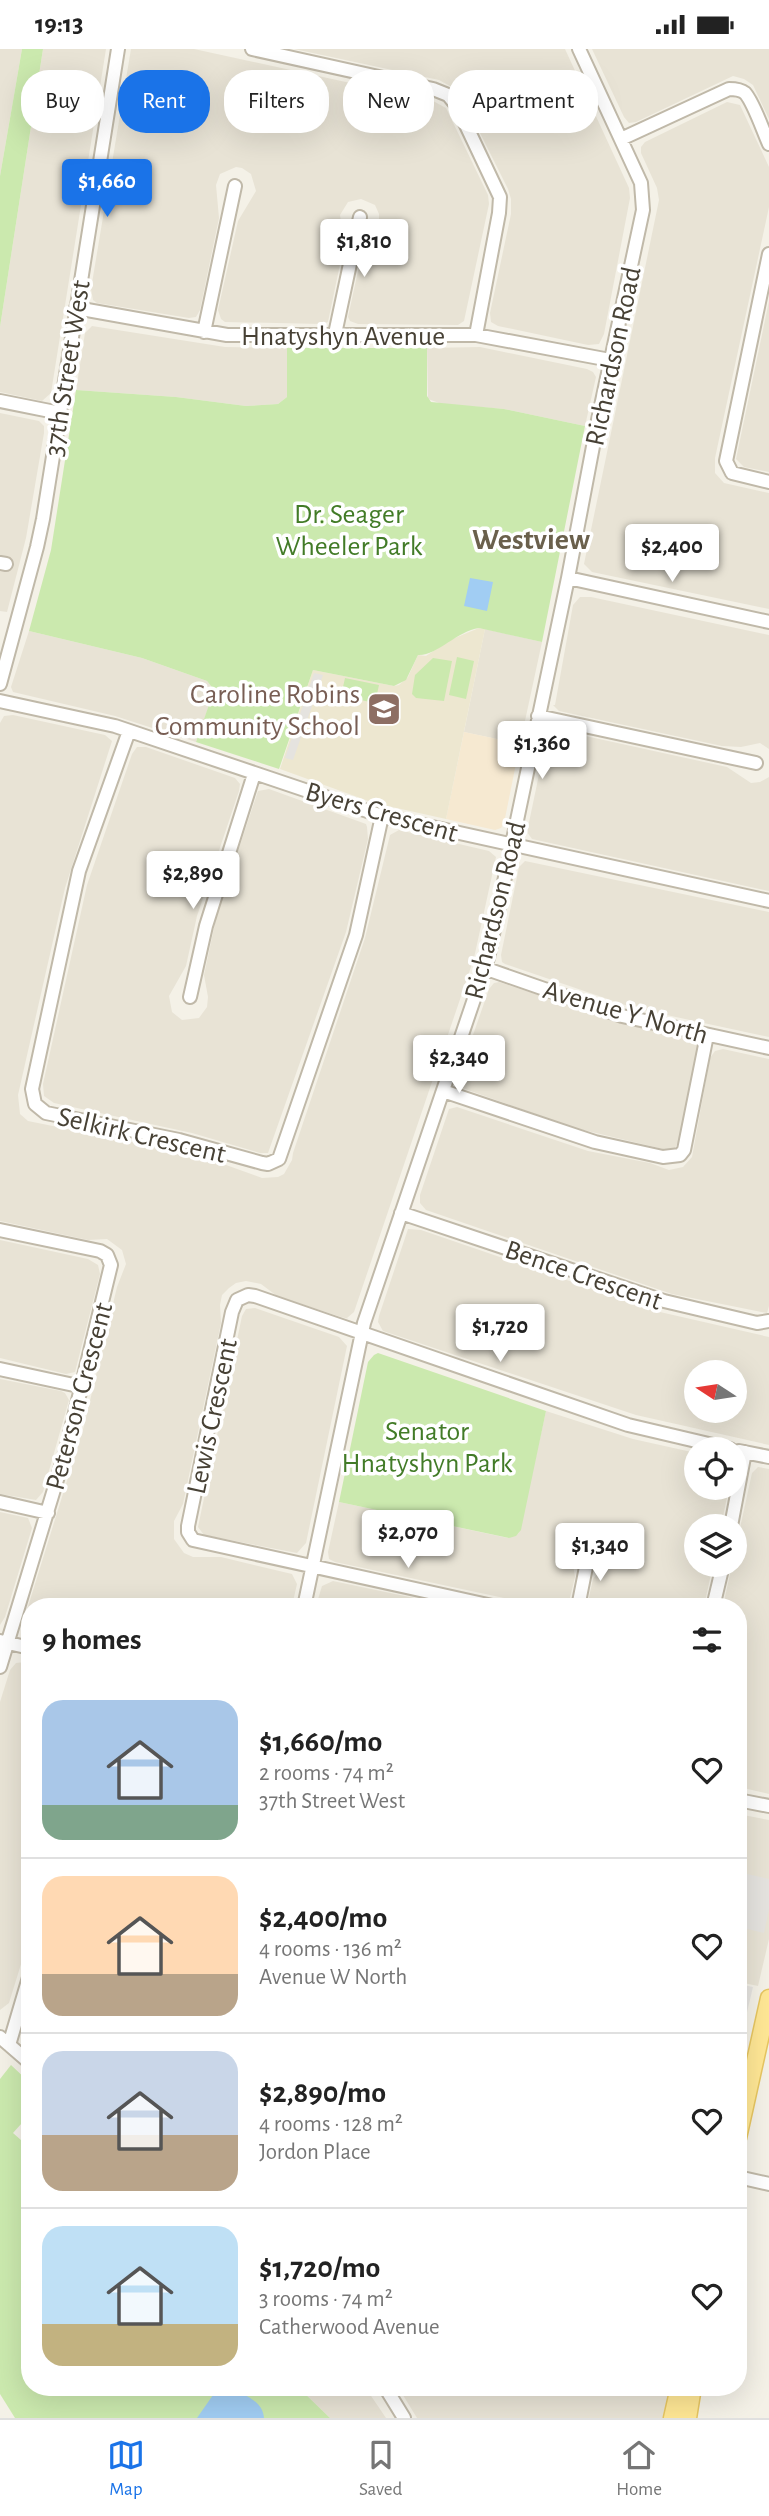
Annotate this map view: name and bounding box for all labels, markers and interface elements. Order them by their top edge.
text: 19:13 [35,11,83,37]
chip: Buy [21,70,104,133]
chip: Rent [118,70,210,133]
chip: Filters [224,70,329,133]
chip: New [343,70,434,133]
chip: Apartment [448,70,598,133]
pin: $1,660 [50,159,164,219]
text: $1,660 [78,170,136,193]
pin: $1,810 [307,219,421,279]
text: $1,810 [336,230,392,253]
street label: Richardson Road [581,264,647,449]
street label: 37th Street West [40,278,96,458]
street label: Hnatyshyn Avenue [241,323,445,351]
park label: Dr. Seager Wheeler Park [276,501,423,561]
district label: Westview [472,525,590,555]
pin: $2,400 [615,525,729,584]
text: $2,400 [641,535,703,558]
place label: Caroline Robins Community School [155,681,360,741]
school or university icon: Caroline Robins Community School [365,690,403,728]
pin: $1,360 [485,721,599,781]
text: $1,360 [514,732,570,755]
street label: Byers Crescent [302,778,461,848]
street label: Richardson Road [460,819,532,1002]
pin: $2,890 [136,851,250,911]
text: $2,890 [163,862,223,885]
street label: Avenue Y North [540,976,711,1050]
pin: $2,340 [402,1035,516,1095]
text: $2,340 [429,1046,489,1069]
street label: Selkirk Crescent [55,1103,228,1169]
street label: Bence Crescent [501,1236,665,1316]
street label: Peterson Crescent [41,1300,118,1493]
pin: $1,720 [443,1305,557,1364]
text: $1,720 [472,1315,528,1338]
street label: Lewis Crescent [183,1336,243,1497]
north arrow [684,1360,747,1423]
map controls [684,1360,747,1577]
park label: Senator Hnatyshyn Park [342,1418,513,1478]
button: locate [684,1437,747,1500]
pin: $2,070 [351,1511,465,1570]
button: layers [684,1514,747,1577]
text: $2,070 [378,1521,438,1544]
pin: $1,340 [543,1523,657,1583]
text: $1,340 [571,1534,629,1557]
icon: filters [688,1621,726,1659]
text: 9 homes [42,1625,142,1655]
text: $1,660/mo [259,1727,382,1757]
icon: home [98,1728,182,1812]
icon: heart [688,1751,726,1789]
text: 2 rooms · 74 m² [259,1762,394,1785]
text: 37th Street West [259,1790,405,1813]
text: $2,400/mo [259,1903,387,1933]
icon: home [98,1904,182,1988]
icon: heart [688,1927,726,1965]
text: 4 rooms · 136 m² [259,1938,402,1961]
text: Avenue W North [259,1966,407,1989]
text: $2,890/mo [259,2078,386,2108]
icon: home [98,2079,182,2163]
icon: heart [688,2102,726,2140]
text: 4 rooms · 128 m² [259,2113,403,2136]
text: Jordon Place [259,2141,370,2164]
text: $1,720/mo [259,2253,380,2283]
icon: home [98,2254,182,2338]
icon: heart [688,2277,726,2315]
text: 3 rooms · 74 m² [259,2288,393,2311]
text: Catherwood Avenue [259,2316,440,2339]
tab: Map [107,2436,145,2501]
tab: Saved [359,2436,402,2501]
tab: Home [616,2436,662,2501]

